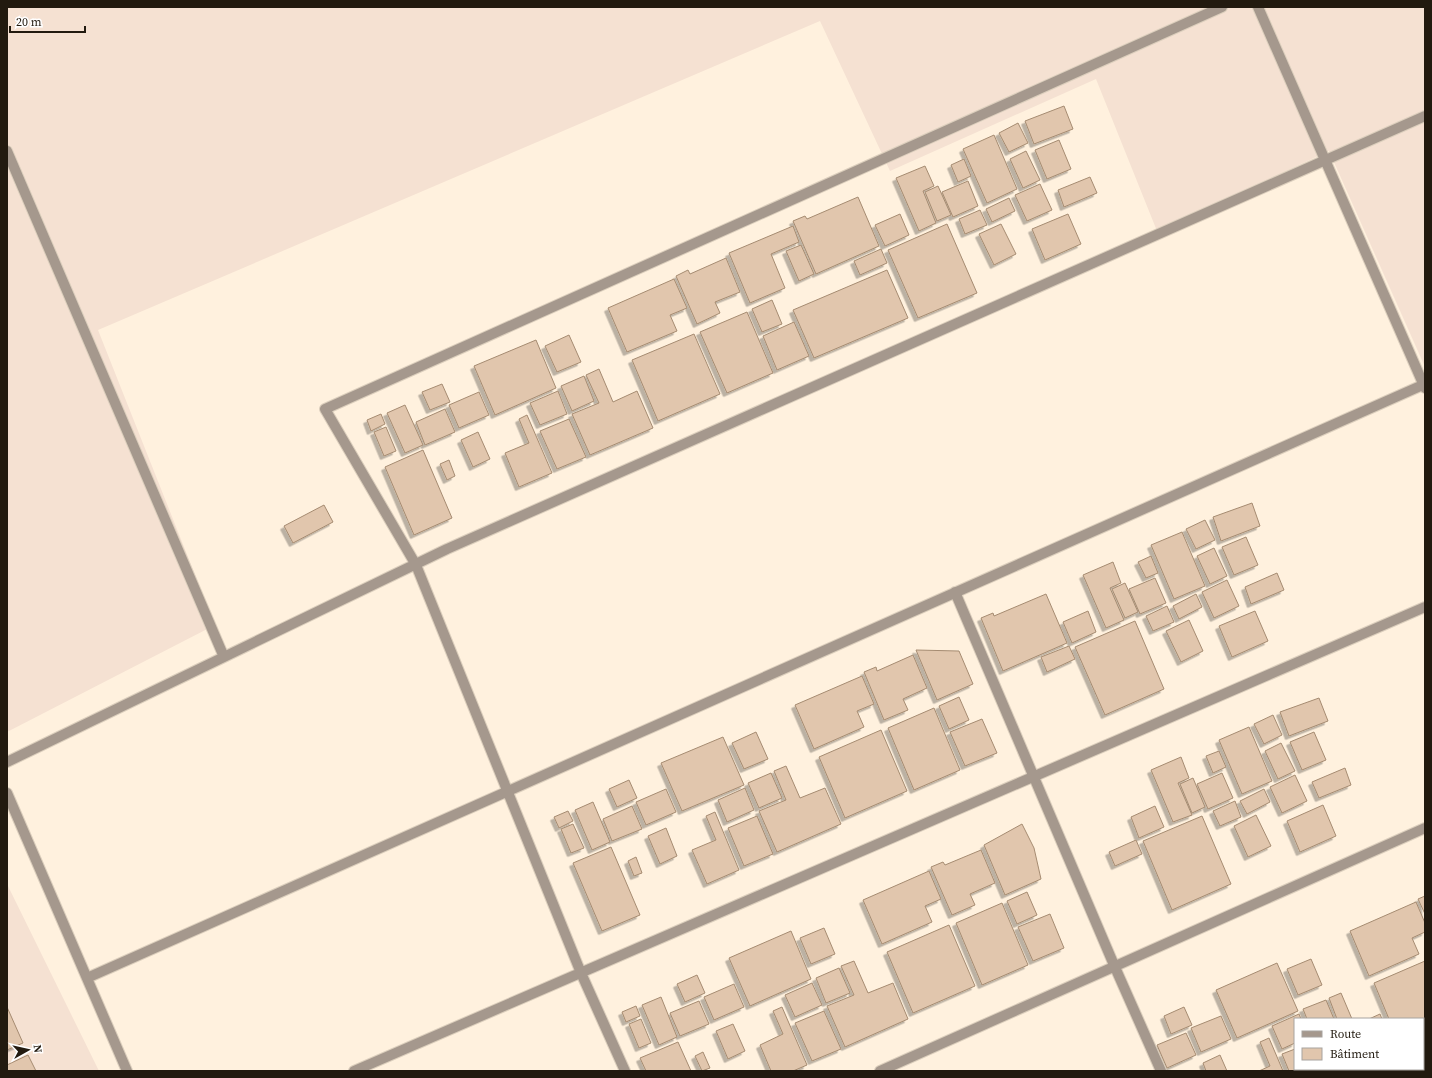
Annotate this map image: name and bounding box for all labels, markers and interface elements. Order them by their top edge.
scale bar [10,8,85,34]
text: 20 m [16,14,42,30]
legend [1294,1018,1424,1070]
text: Route [1330,1026,1361,1042]
north arrow [8,1030,48,1070]
text: N [29,1044,45,1054]
text: Bâtiment [1330,1046,1379,1062]

